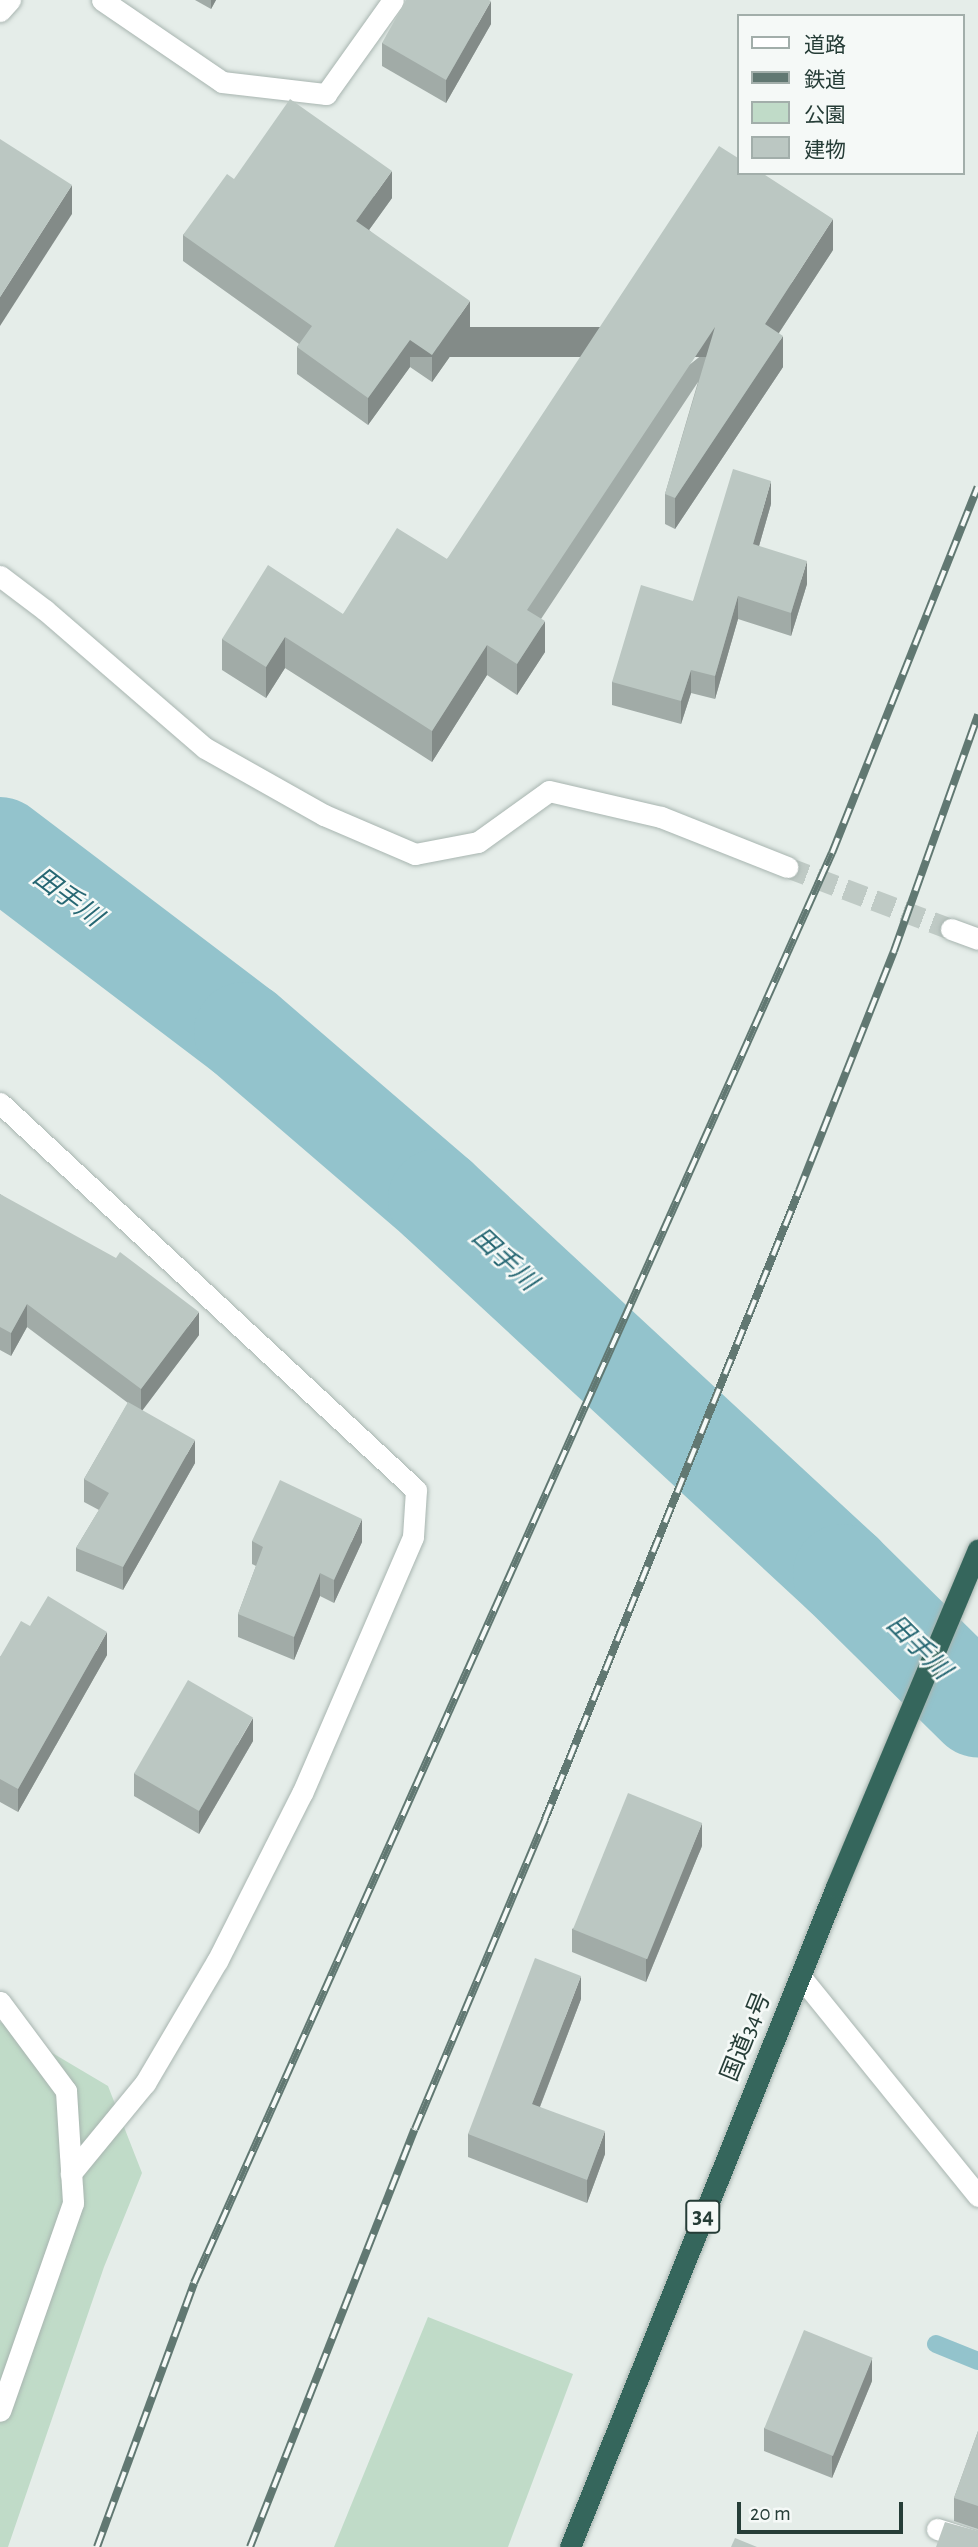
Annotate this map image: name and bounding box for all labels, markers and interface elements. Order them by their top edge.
legend [736,14,964,175]
text: 道路 [804,35,846,56]
text: 鉄道 [804,70,846,91]
text: 公園 [804,105,846,126]
text: 建物 [804,140,846,161]
water label: 田手川 [26,862,108,934]
water label: 田手川 [465,1222,543,1298]
water label: 田手川 [879,1609,957,1687]
street label: 国道34号 [716,1988,778,2086]
road number: 34 [684,2198,722,2236]
scale bar [740,2488,906,2532]
text: 20 m [750,2503,791,2524]

